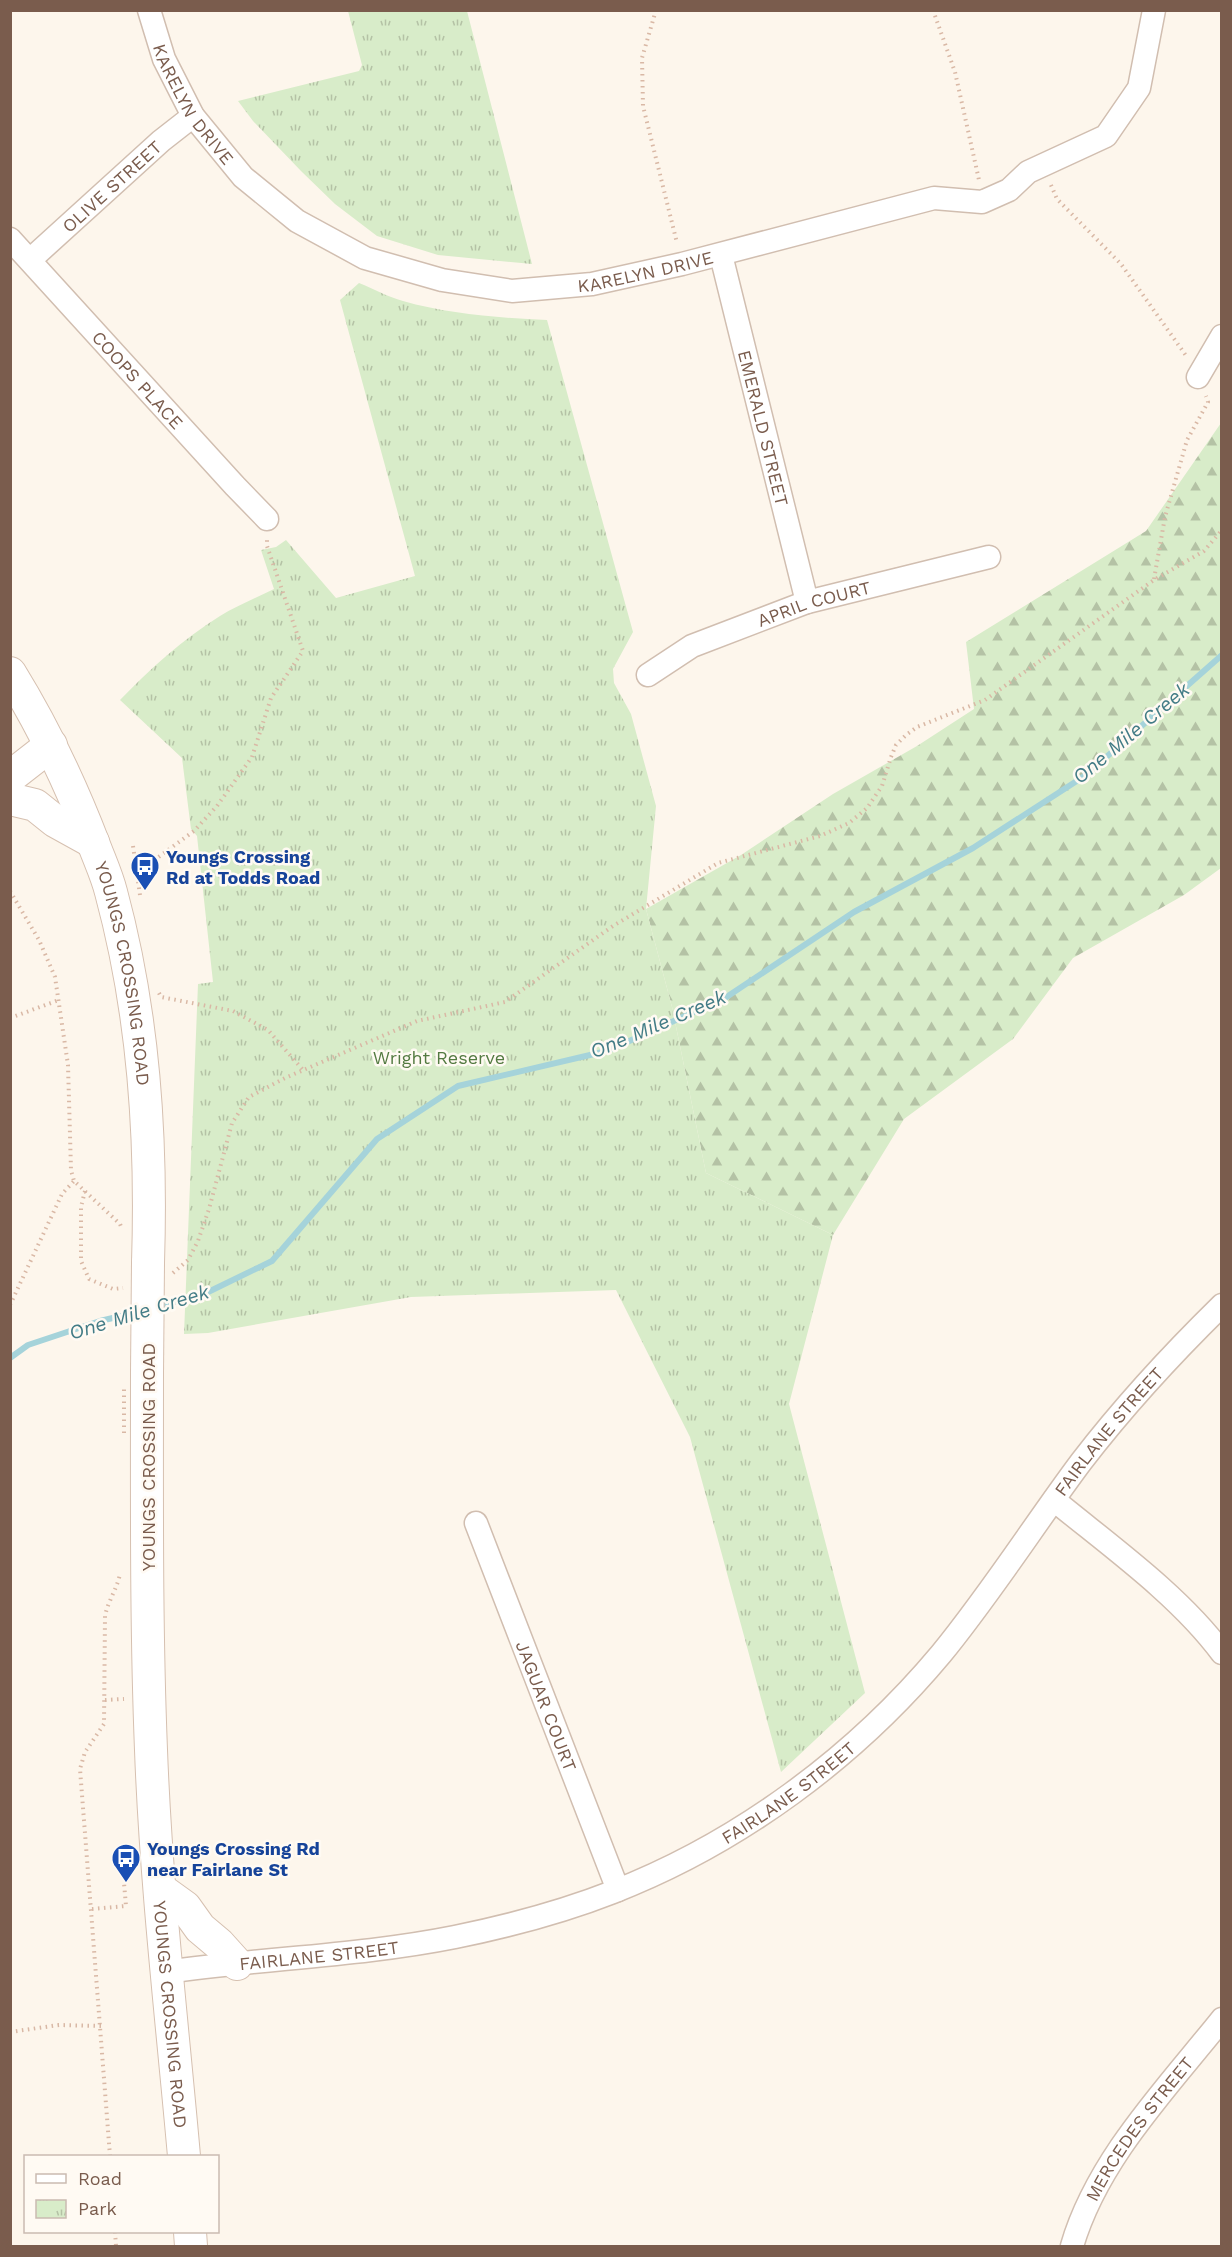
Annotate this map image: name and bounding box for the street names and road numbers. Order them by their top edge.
street label: KARELYN DRIVE [149,41,239,168]
street label: OLIVE STREET [58,136,165,236]
street label: KARELYN DRIVE [576,246,715,296]
street label: COOPS PLACE [88,326,188,433]
street label: EMERALD STREET [734,348,793,508]
street label: APRIL COURT [754,576,873,631]
street label: YOUNGS CROSSING ROAD [91,858,155,1086]
street label: YOUNGS CROSSING ROAD [138,1343,159,1571]
street label: FAIRLANE STREET [1050,1362,1167,1499]
street label: JAGUAR COURT [512,1638,581,1774]
street label: FAIRLANE STREET [717,1737,859,1848]
street label: YOUNGS CROSSING ROAD [150,1900,192,2129]
street label: FAIRLANE STREET [238,1936,400,1974]
street label: MERCEDES STREET [1081,2052,1197,2204]

